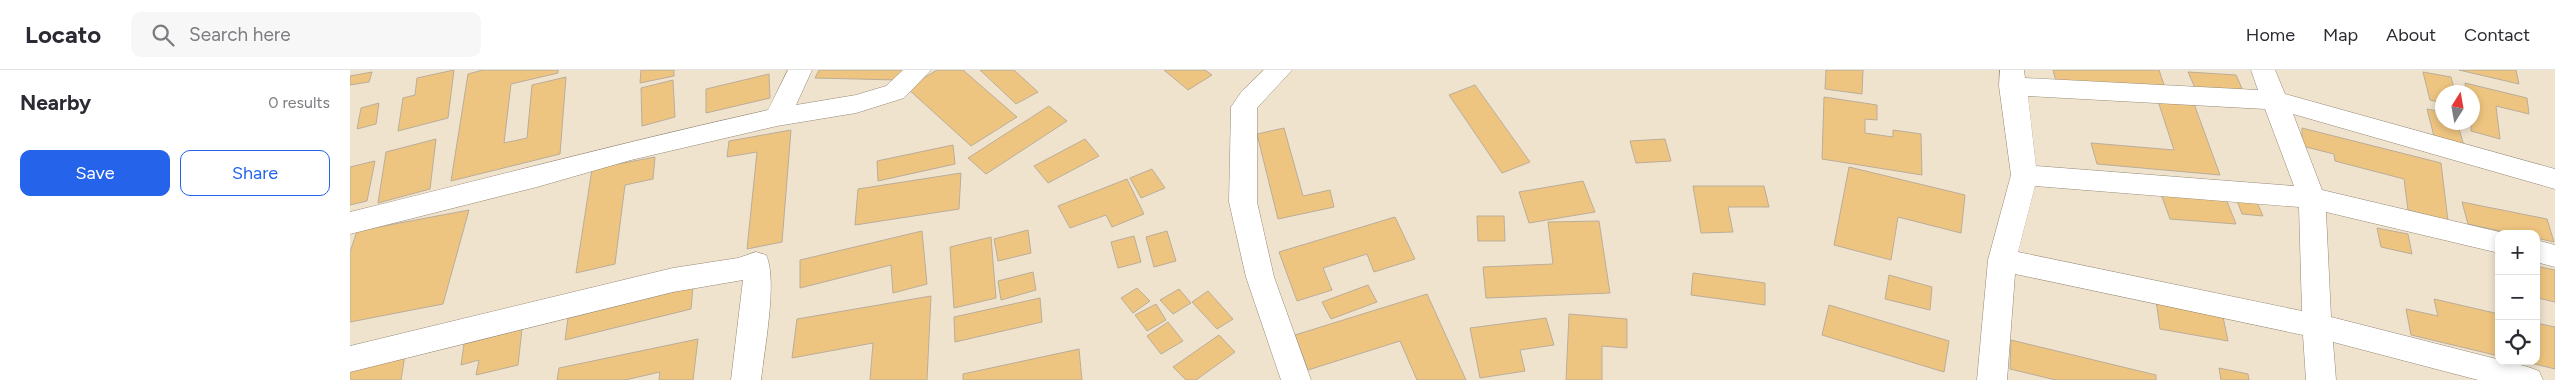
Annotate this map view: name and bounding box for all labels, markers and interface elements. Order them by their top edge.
search box [131,12,481,57]
text: Locato [25,20,101,49]
icon: search [149,21,177,49]
text: Search here [189,23,291,46]
text: Home [2246,24,2295,46]
text: Map [2323,24,2358,46]
text: About [2386,24,2436,46]
text: Contact [2464,24,2530,46]
north arrow [2435,85,2480,130]
text: Nearby [20,90,91,115]
text: 0 results [268,93,330,112]
button: Save [20,150,170,196]
button: Share [180,150,330,196]
map controls [2495,230,2540,365]
button: + [2495,230,2540,275]
button: − [2495,275,2540,320]
button: locate [2495,320,2540,365]

